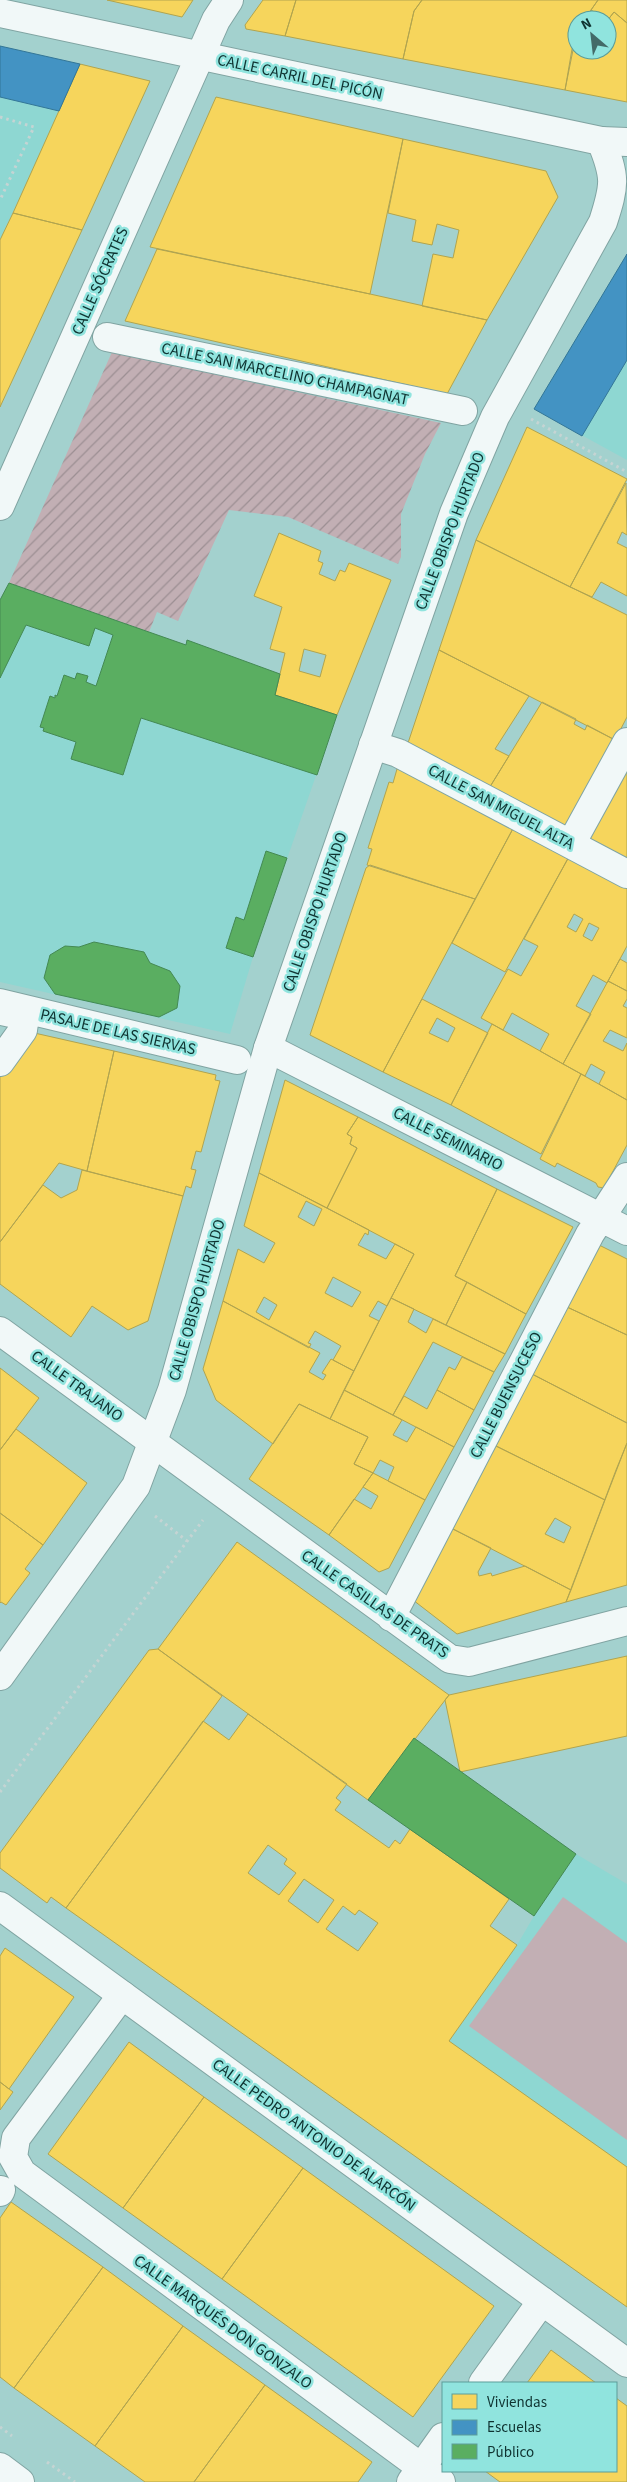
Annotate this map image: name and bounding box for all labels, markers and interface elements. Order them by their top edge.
north arrow [567,10,617,60]
text: N [578,13,595,35]
street label: CALLE CARRIL DEL PICÓN [215,49,385,105]
street label: CALLE SÓCRATES [66,224,134,338]
street label: CALLE SAN MARCELINO CHAMPAGNAT [159,337,411,411]
street label: CALLE OBISPO HURTADO [410,449,490,613]
street label: CALLE SAN MIGUEL ALTA [424,759,578,855]
street label: CALLE OBISPO HURTADO [277,829,353,995]
street label: PASAJE DE LAS SIERVAS [38,1003,198,1061]
street label: CALLE SEMINARIO [389,1102,507,1176]
street label: CALLE OBISPO HURTADO [163,1217,231,1383]
street label: CALLE BUENSUCESO [465,1328,547,1462]
street label: CALLE TRAJANO [27,1345,127,1427]
street label: CALLE CASILLAS DE PRATS [297,1545,453,1663]
street label: CALLE PEDRO ANTONIO DE ALARCÓN [208,2054,420,2216]
street label: CALLE MARQUÉS DON GONZALO [129,2250,317,2394]
legend [442,2382,617,2472]
text: Viviendas [487,2392,547,2413]
text: Escuelas [487,2417,541,2438]
text: Público [487,2442,534,2463]

